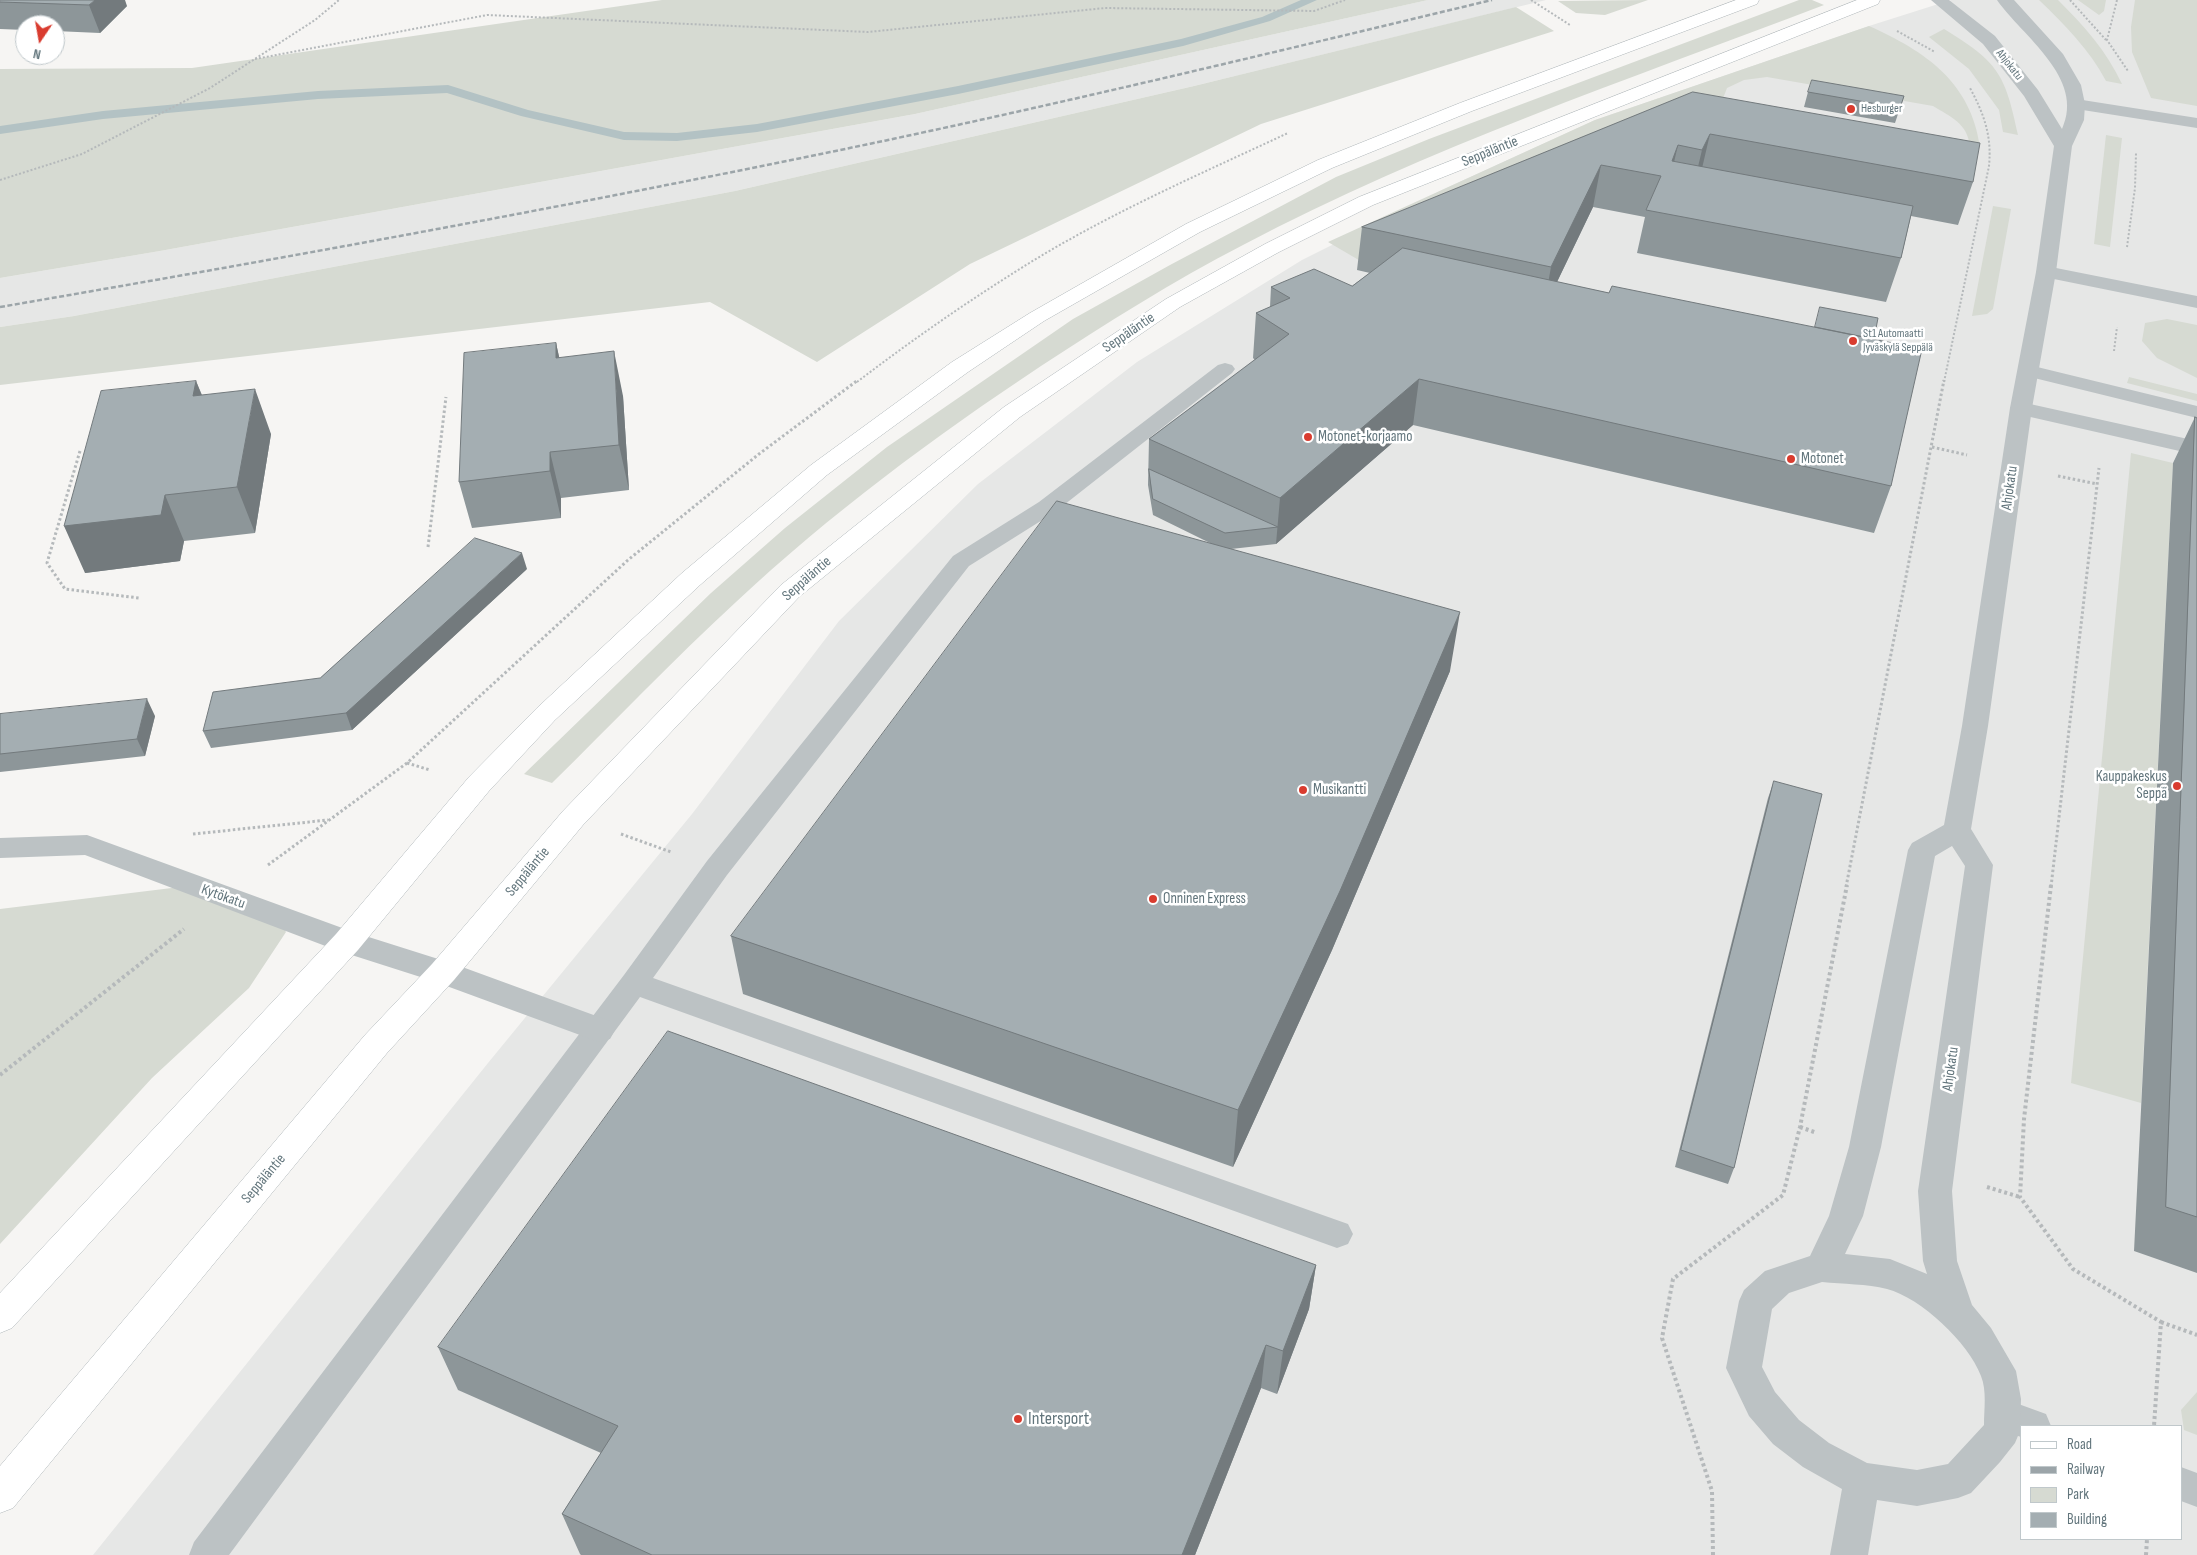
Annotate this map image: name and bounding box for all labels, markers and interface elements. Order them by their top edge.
north arrow [15,15,65,65]
text: N [32,45,42,63]
street label: Ahjokatu [1992,47,2026,83]
place label: Hesburger [1861,102,1902,116]
marker: Hesburger [1845,103,1857,115]
street label: Seppäläntie [1459,133,1521,171]
street label: Seppäläntie [1099,309,1159,357]
place label: St1 Automaatti Jyväskylä Seppälä [1863,327,1933,355]
marker: St1 Automaatti Jyväskylä Seppälä [1847,335,1859,347]
place label: Motonet-korjaamo [1318,428,1412,446]
marker: Motonet-korjaamo [1302,431,1314,443]
place label: Motonet [1801,450,1844,468]
marker: Motonet [1785,453,1797,465]
street label: Ahjokatu [1998,465,2022,511]
street label: Seppäläntie [779,553,835,605]
place label: Kauppakeskus Seppä [2096,768,2167,803]
marker: Kauppakeskus Seppä [2171,780,2183,792]
place label: Musikantti [1313,781,1366,799]
marker: Musikantti [1297,784,1309,796]
street label: Seppäläntie [502,844,554,900]
street label: Kytökatu [199,881,247,913]
place label: Onninen Express [1163,890,1246,908]
marker: Onninen Express [1147,893,1159,905]
street label: Ahjokatu [1939,1046,1963,1092]
street label: Seppäläntie [238,1151,290,1207]
place label: Intersport [1028,1408,1089,1430]
marker: Intersport [1012,1413,1024,1425]
legend [2020,1425,2182,1540]
text: Road [2067,1435,2092,1454]
text: Railway [2067,1460,2105,1479]
text: Park [2067,1485,2089,1504]
text: Building [2067,1510,2107,1529]

